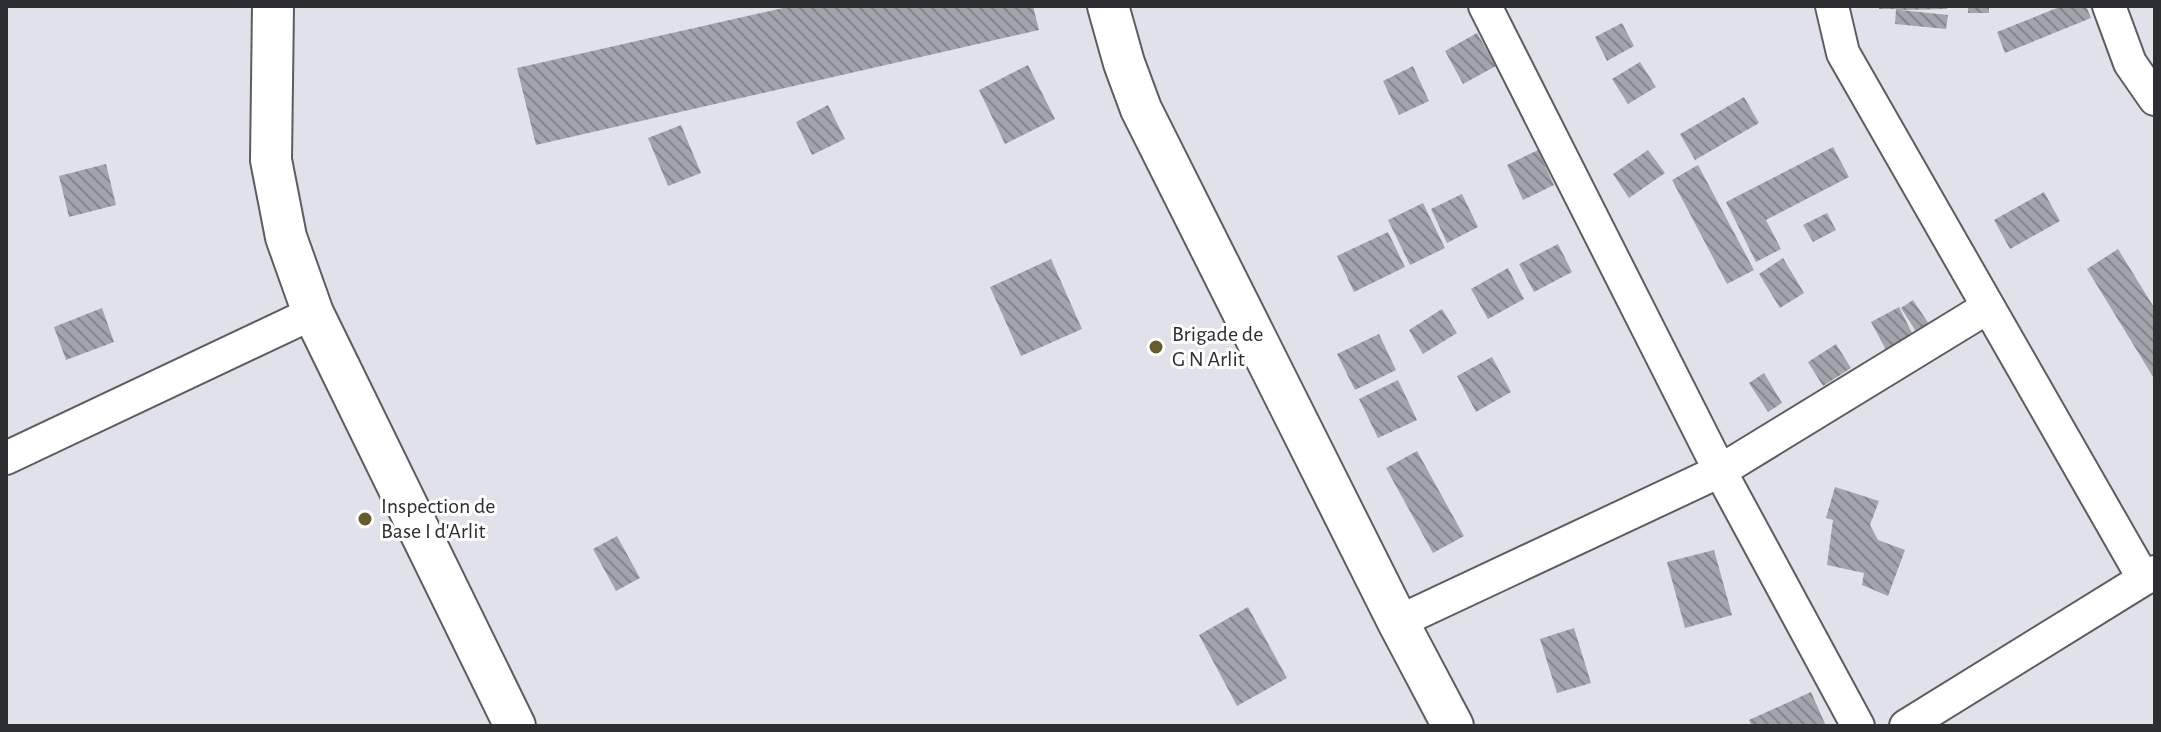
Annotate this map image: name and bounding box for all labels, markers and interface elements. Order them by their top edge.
place label: Brigade de G N Arlit [1172,323,1263,370]
marker: Brigade de G N Arlit [1147,338,1165,356]
place label: Inspection de Base I d'Arlit [381,495,495,542]
marker: Inspection de Base I d'Arlit [356,510,374,528]

